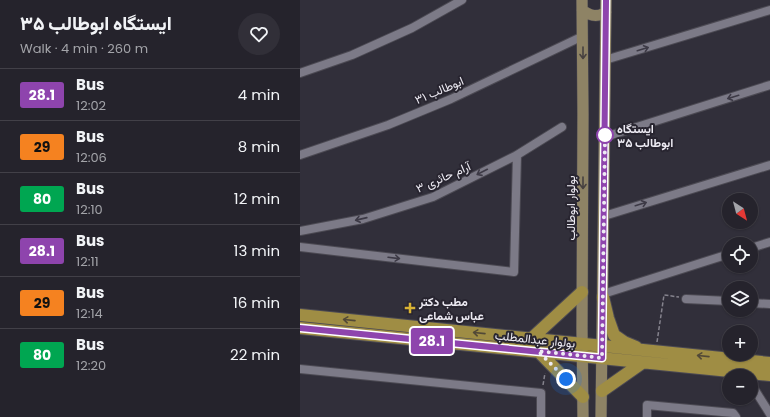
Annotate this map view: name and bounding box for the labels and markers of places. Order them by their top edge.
place label: ایستگاه ابوطالب ۳۵ [617,120,673,151]
marker: ایستگاه ابوطالب ۳۵ [596,126,614,144]
place label: مطب دکتر عباس شماعی [418,293,484,324]
marker: مطب دکتر عباس شماعی [404,302,416,314]

